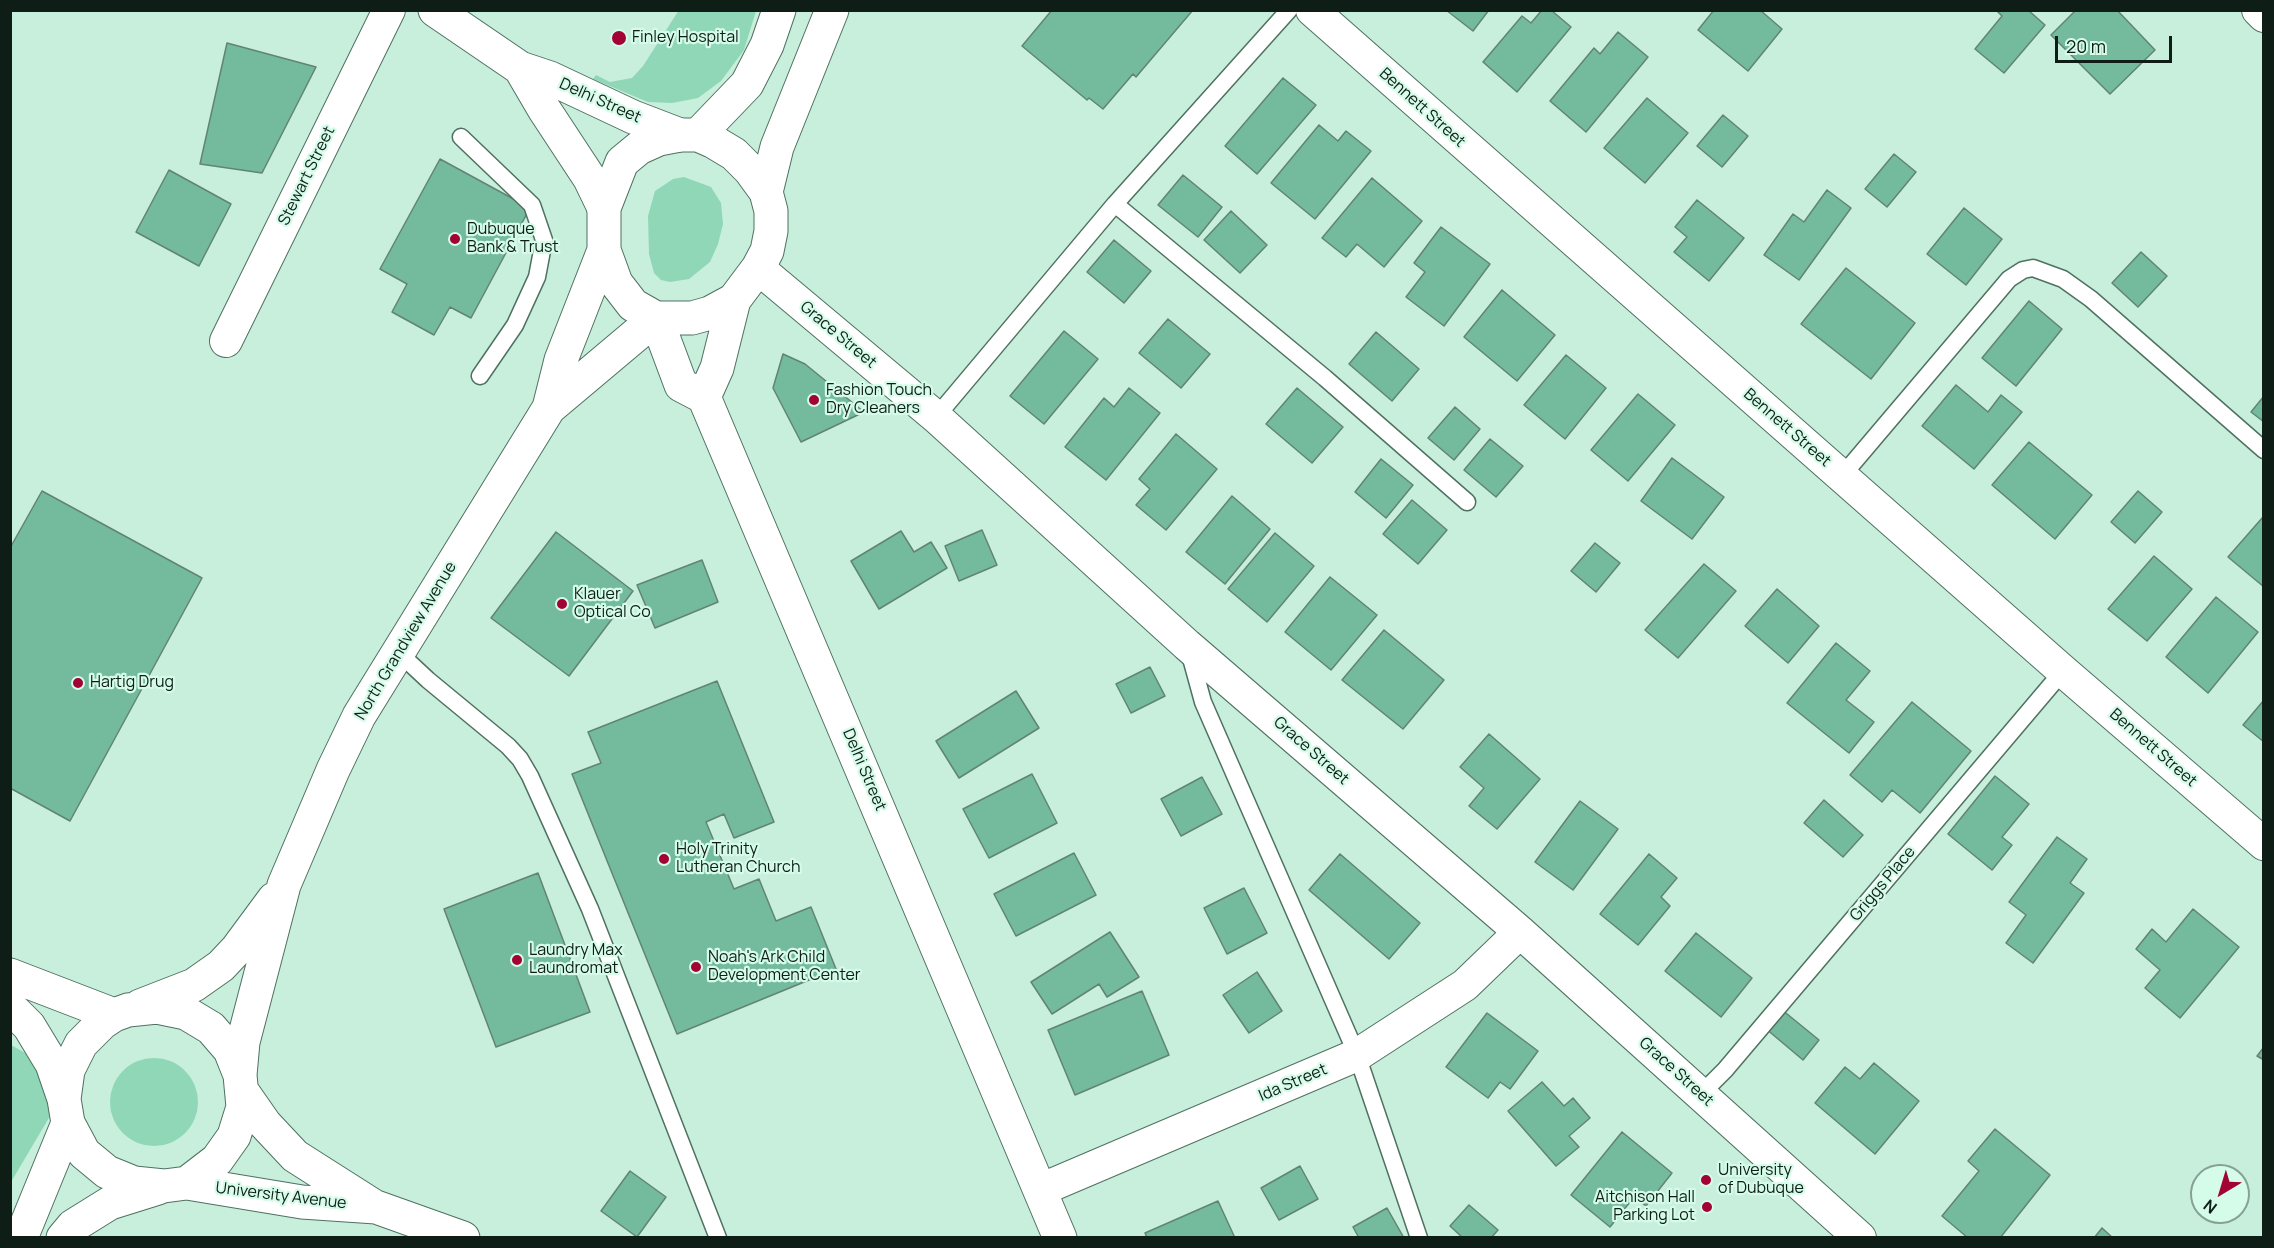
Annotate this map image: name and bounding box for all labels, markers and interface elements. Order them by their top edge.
scale bar [2058,24,2175,62]
place label: Finley Hospital [632,28,739,48]
marker: Finley Hospital [610,29,628,47]
text: 20 m [2066,34,2106,58]
street label: Bennett Street [1375,64,1469,152]
street label: Delhi Street [556,74,644,128]
street label: Stewart Street [275,123,339,229]
place label: Dubuque Bank & Trust [467,220,559,258]
marker: Dubuque Bank & Trust [448,232,462,246]
street label: Grace Street [796,298,880,372]
place label: Fashion Touch Dry Cleaners [826,381,932,419]
street label: Bennett Street [1739,385,1835,471]
marker: Fashion Touch Dry Cleaners [807,393,821,407]
street label: North Grandview Avenue [351,558,461,724]
place label: Klauer Optical Co [574,585,651,623]
marker: Klauer Optical Co [555,597,569,611]
place label: Hartig Drug [90,673,174,693]
marker: Hartig Drug [71,676,85,690]
street label: Bennett Street [2105,705,2201,791]
street label: Grace Street [1269,713,1353,789]
street label: Delhi Street [838,726,890,814]
place label: Holy Trinity Lutheran Church [676,840,800,878]
street label: Griggs Place [1846,843,1920,925]
marker: Holy Trinity Lutheran Church [657,852,671,866]
place label: Laundry Max Laundromat [529,941,623,979]
place label: Noah's Ark Child Development Center [708,948,861,986]
marker: Laundry Max Laundromat [510,953,524,967]
marker: Noah's Ark Child Development Center [689,960,703,974]
street label: Grace Street [1635,1033,1717,1111]
street label: Ida Street [1256,1060,1330,1106]
place label: University of Dubuque [1718,1161,1804,1199]
north arrow [2190,1164,2250,1224]
marker: University of Dubuque [1699,1173,1713,1187]
street label: University Avenue [214,1178,348,1214]
place label: Aitchison Hall Parking Lot [1595,1188,1695,1226]
text: N [2199,1194,2221,1219]
marker: Aitchison Hall Parking Lot [1700,1200,1714,1214]

